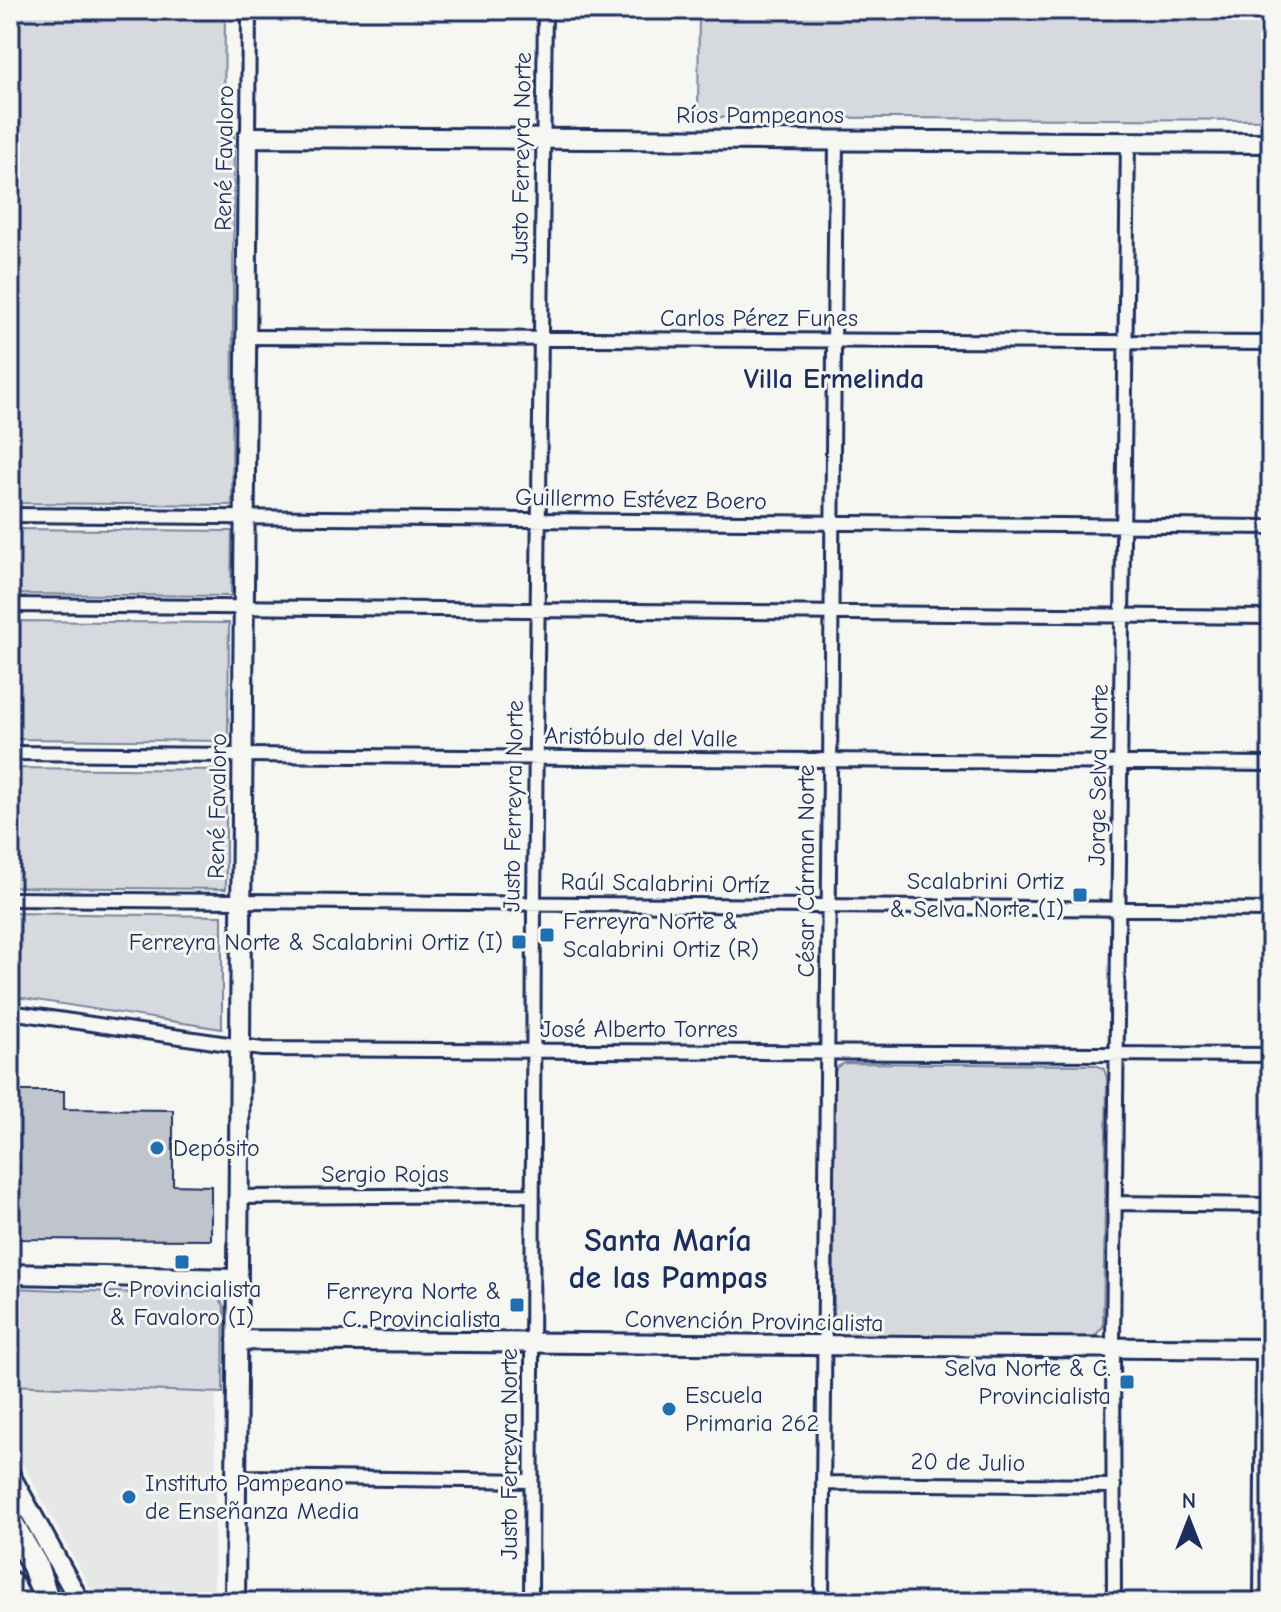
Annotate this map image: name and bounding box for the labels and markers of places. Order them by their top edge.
place label: Scalabrini Ortiz & Selva Norte (I) [890,867,1065,923]
marker: Scalabrini Ortiz & Selva Norte (I) [1071,886,1089,904]
place label: Ferreyra Norte & Scalabrini Ortiz (R) [563,907,759,963]
marker: Ferreyra Norte & Scalabrini Ortiz (R) [538,926,556,944]
place label: Ferreyra Norte & Scalabrini Ortiz (I) [129,928,503,956]
marker: Ferreyra Norte & Scalabrini Ortiz (I) [510,933,528,951]
place label: Depósito [173,1134,260,1162]
marker: Depósito [148,1139,166,1157]
marker: C. Provincialista & Favaloro (I) [173,1253,191,1271]
place label: C. Provincialista & Favaloro (I) [103,1275,261,1331]
place label: Ferreyra Norte & C. Provincialista [326,1277,501,1333]
marker: Ferreyra Norte & C. Provincialista [508,1296,526,1314]
place label: Selva Norte & C. Provincialista [944,1354,1111,1410]
marker: Selva Norte & C. Provincialista [1118,1373,1136,1391]
place label: Escuela Primaria 262 [685,1381,819,1437]
marker: Escuela Primaria 262 [660,1400,678,1418]
place label: Instituto Pampeano de Enseñanza Media [145,1469,359,1525]
marker: Instituto Pampeano de Enseñanza Media [120,1488,138,1506]

